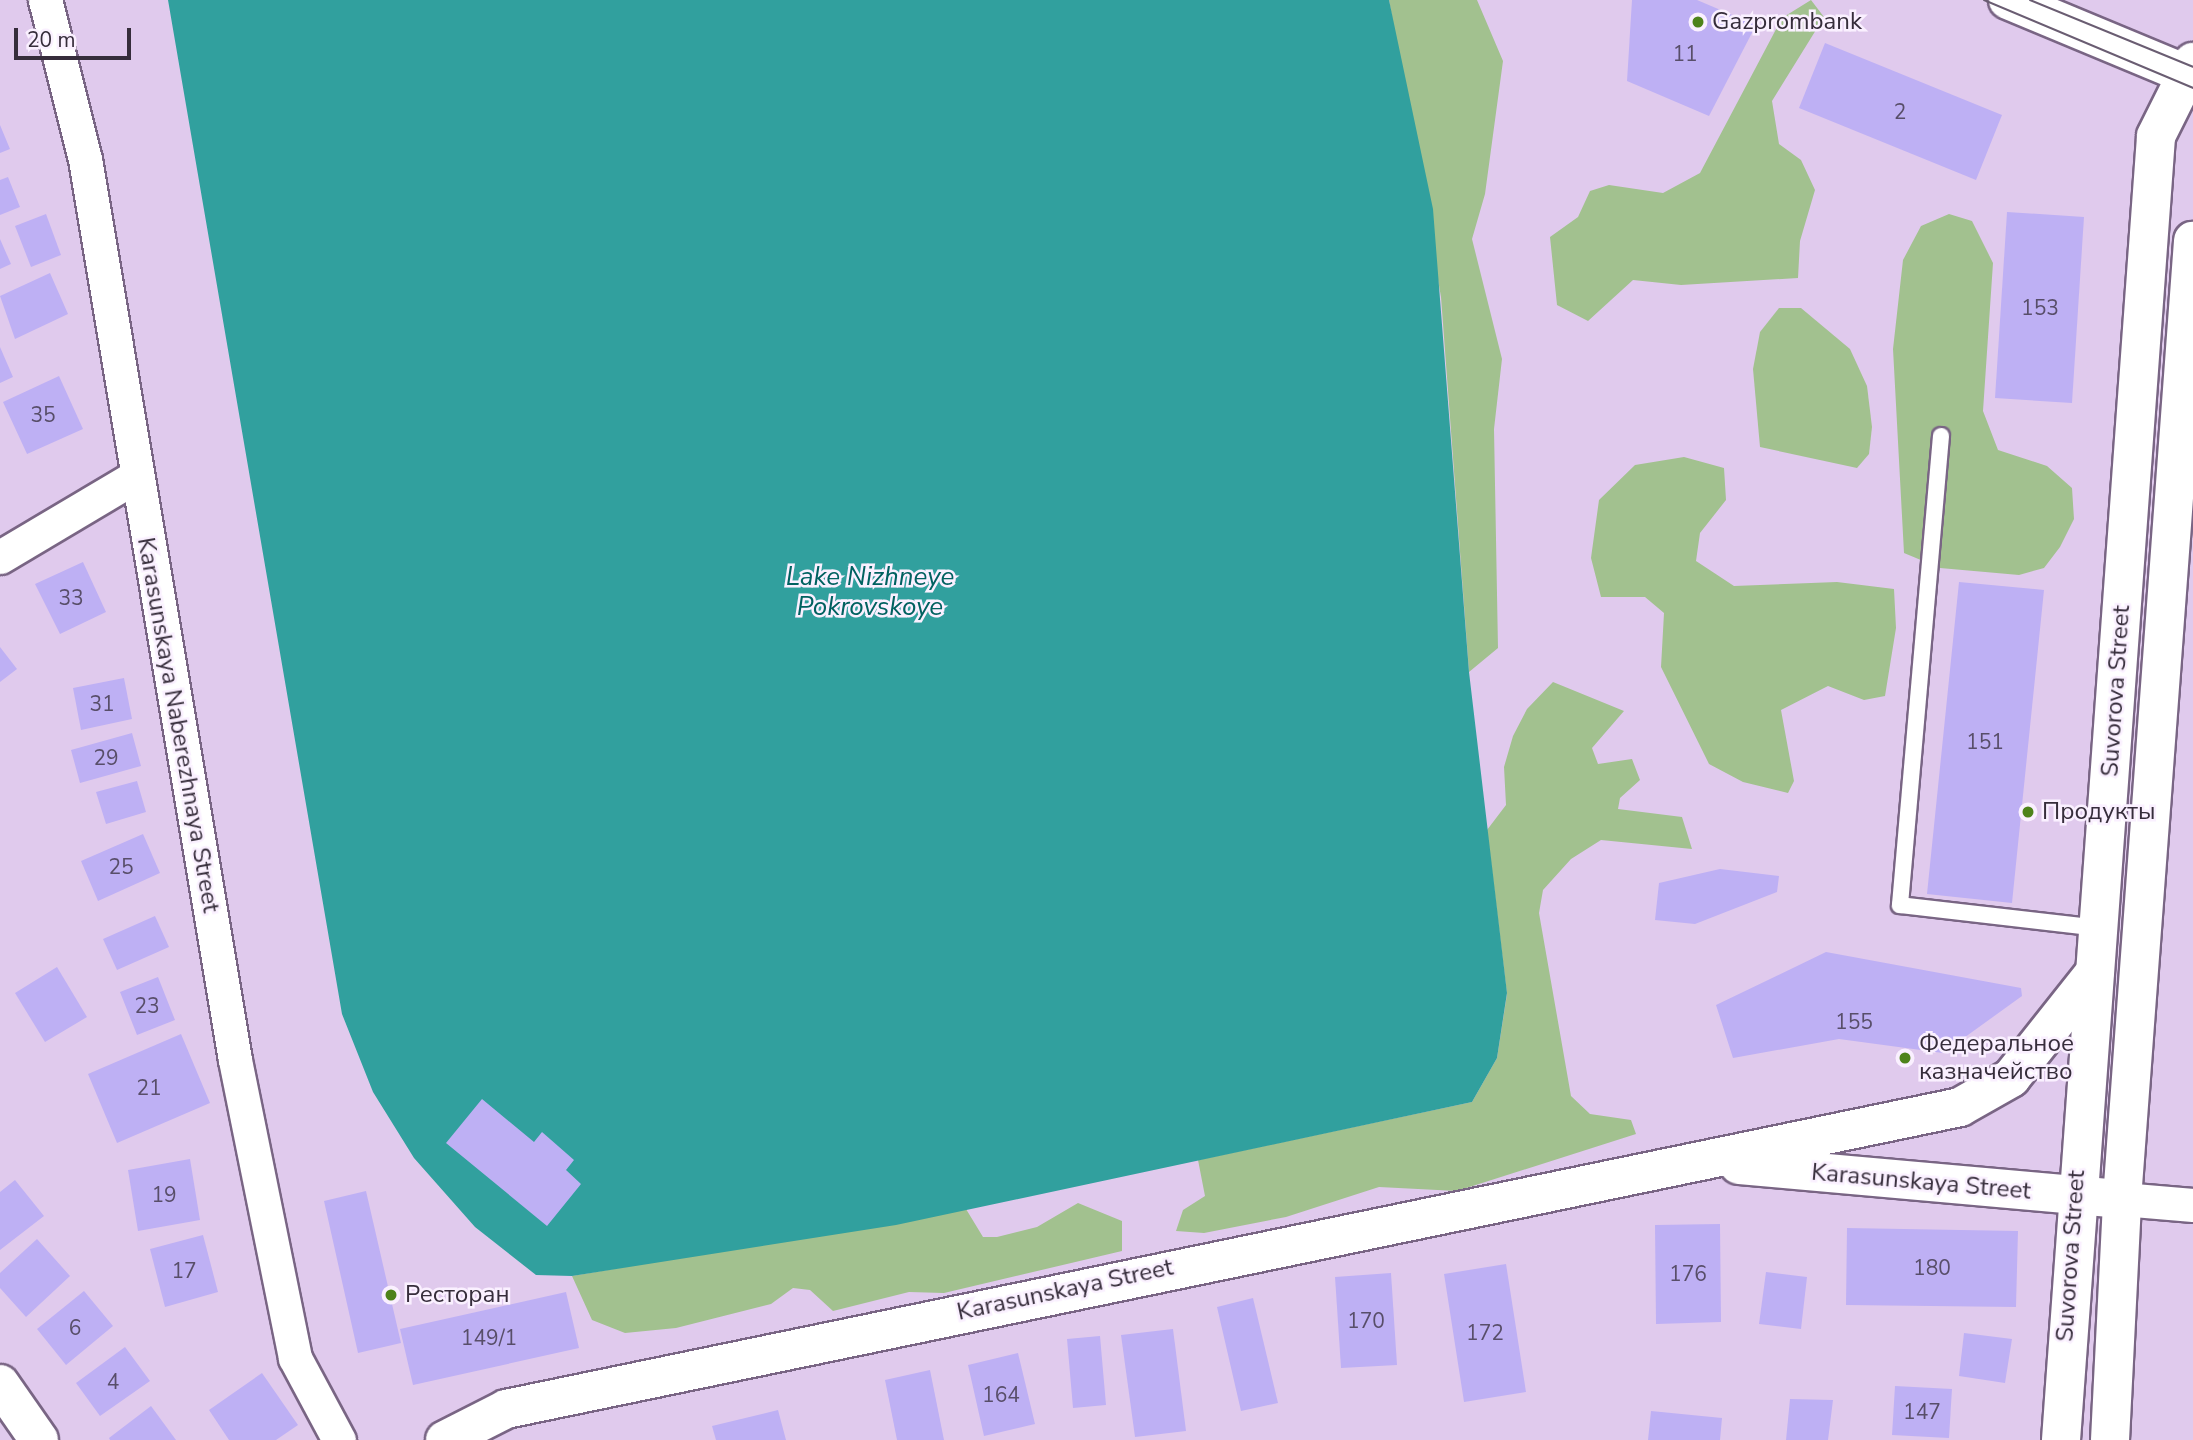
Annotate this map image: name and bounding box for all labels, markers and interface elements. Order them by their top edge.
place label: Gazprombank [1712,8,1862,36]
scale bar [18,14,135,58]
marker: Gazprombank [1690,14,1706,30]
text: 20 m [27,26,76,54]
house number: 11 [1672,41,1698,67]
house number: 2 [1894,99,1906,125]
house number: 153 [2021,295,2059,321]
house number: 35 [30,402,56,428]
street label: Karasunskaya Naberezhnaya Street [131,535,225,915]
water label: Lake Nizhneye Pokrovskoye [786,561,954,622]
house number: 33 [58,585,84,611]
street label: Suvorova Street [2096,604,2136,778]
house number: 31 [89,691,115,717]
house number: 151 [1966,729,2004,755]
house number: 29 [93,745,119,771]
place label: Продукты [2042,798,2156,826]
marker: Продукты [2020,804,2036,820]
house number: 25 [108,854,134,880]
house number: 23 [134,993,160,1019]
house number: 155 [1835,1009,1873,1035]
place label: Федеральное казначейство [1919,1030,2074,1086]
marker: Федеральное казначейство [1897,1050,1913,1066]
house number: 21 [136,1075,162,1101]
street label: Karasunskaya Street [1810,1158,2032,1206]
street label: Suvorova Street [2051,1169,2091,1343]
house number: 19 [151,1182,177,1208]
street label: Karasunskaya Street [954,1253,1176,1327]
house number: 180 [1913,1255,1951,1281]
house number: 17 [171,1258,197,1284]
house number: 176 [1669,1261,1707,1287]
place label: Ресторан [405,1281,510,1309]
marker: Ресторан [383,1287,399,1303]
house number: 170 [1347,1308,1385,1334]
house number: 6 [69,1315,81,1341]
house number: 172 [1466,1320,1504,1346]
house number: 149/1 [461,1325,517,1351]
house number: 4 [107,1369,119,1395]
house number: 164 [982,1382,1020,1408]
house number: 147 [1903,1399,1941,1425]

